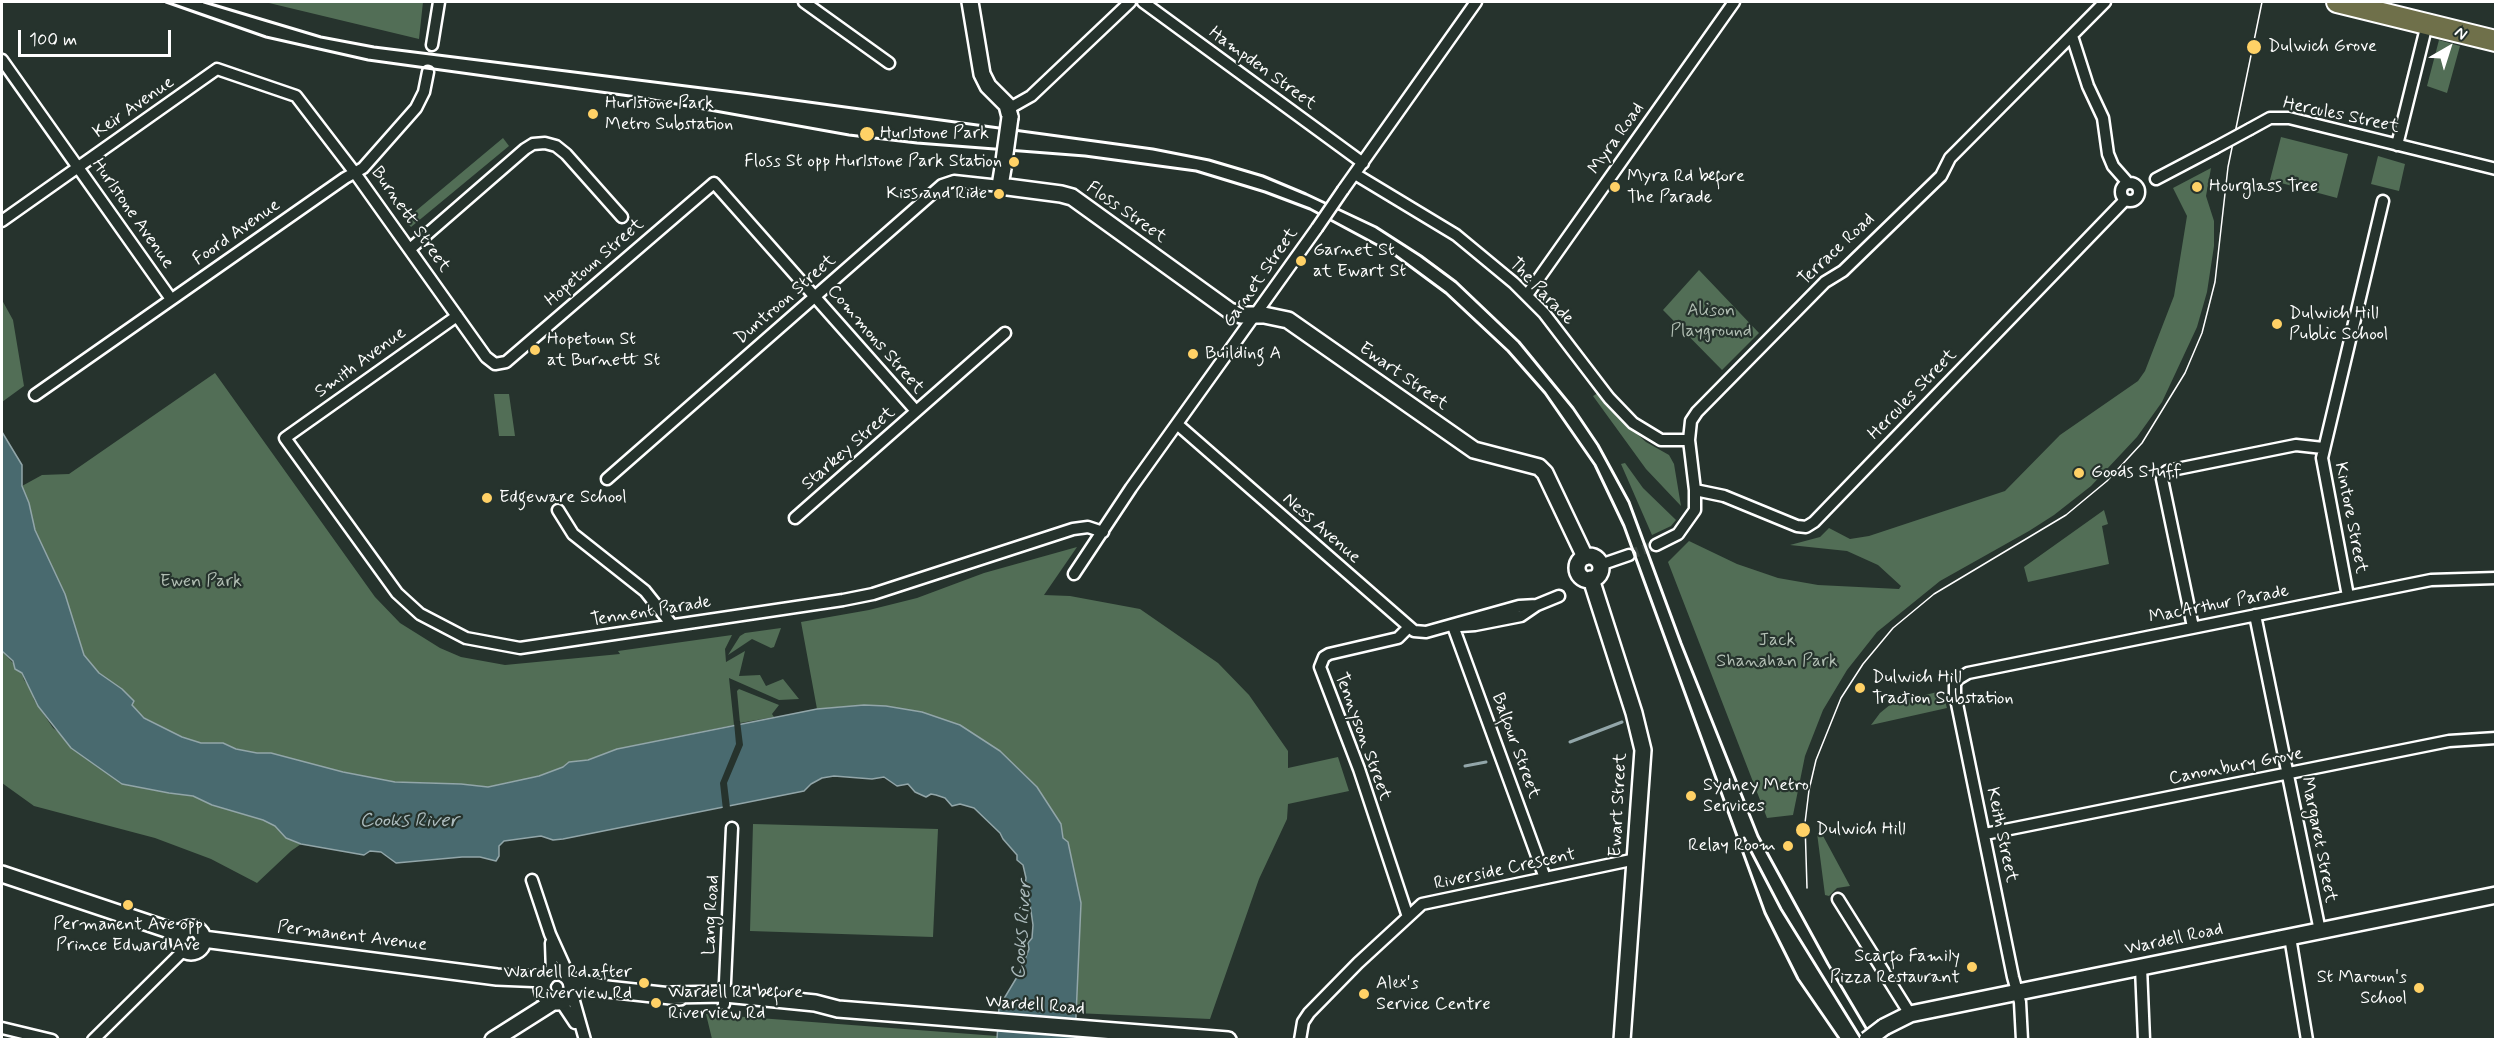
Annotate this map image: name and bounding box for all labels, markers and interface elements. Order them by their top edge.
scale bar [21,18,174,56]
north arrow [2419,18,2479,78]
text: N [2450,22,2471,45]
street label: Hampden Street [1204,23,1320,115]
text: 100 m [29,28,77,52]
place label: Dulwich Grove [2268,36,2377,58]
marker: Dulwich Grove [2245,38,2263,56]
street label: Keir Avenue [89,72,179,144]
place label: Hurlstone Park Metro Substation [605,93,733,136]
street label: Hercules Street [2281,93,2401,139]
street label: Myra Road [1584,99,1650,179]
marker: Hurlstone Park Metro Substation [586,107,600,121]
place label: Hurlstone Park [880,123,989,145]
marker: Hurlstone Park [858,125,876,143]
place label: Floss St opp Hurlstone Park Station [744,151,1002,173]
street label: Hurlstone Avenue [86,155,178,273]
marker: Floss St opp Hurlstone Park Station [1007,155,1021,169]
street label: Burnett Street [366,163,454,277]
place label: Myra Rd before The Parade [1627,166,1745,208]
place label: Hourglass Tree [2209,176,2318,198]
street label: Floss Street [1082,177,1170,249]
marker: Myra Rd before The Parade [1608,180,1622,194]
marker: Hourglass Tree [2190,180,2204,194]
place label: Kiss and Ride [886,183,987,205]
marker: Kiss and Ride [992,187,1006,201]
street label: Foord Avenue [189,195,285,271]
street label: Terrace Road [1794,209,1880,291]
street label: Hopetoun Street [541,214,649,312]
street label: Garnet Street [1219,224,1303,332]
place label: Garnet St at Ewart St [1313,240,1406,282]
street label: Duntroon Street [731,250,841,350]
marker: Garnet St at Ewart St [1294,254,1308,268]
street label: The Parade [1504,254,1578,330]
street label: Commons Street [822,281,928,399]
park label: Alison Playground [1670,300,1752,342]
place label: Dulwich Hill Public School [2289,303,2388,346]
marker: Dulwich Hill Public School [2270,317,2284,331]
street label: Smith Avenue [311,323,411,403]
place label: Hopetoun St at Burnett St [547,329,660,372]
street label: Ewart Street [1354,338,1452,416]
marker: Hopetoun St at Burnett St [528,343,542,357]
place label: Building A [1205,343,1281,365]
street label: Hercules Street [1864,345,1962,445]
marker: Building A [1186,347,1200,361]
street label: Starkey Street [798,403,900,495]
street label: Kintore Street [2329,460,2371,576]
place label: Goods Stuff [2091,462,2181,484]
marker: Goods Stuff [2072,466,2086,480]
place label: Edgeware School [499,487,627,509]
street label: Ness Avenue [1277,489,1365,569]
marker: Edgeware School [480,491,494,505]
park label: Ewen Park [160,571,242,593]
street label: MacArthur Parade [2147,581,2291,629]
street label: Tennent Parade [589,592,713,632]
park label: Jack Shanahan Park [1716,630,1838,672]
place label: Dulwich Hill Traction Substation [1872,667,2014,710]
street label: Tennyson Street [1329,670,1395,804]
marker: Dulwich Hill Traction Substation [1853,681,1867,695]
street label: Balfour Street [1486,690,1544,802]
street label: Canonbury Grove [2167,743,2305,791]
street label: Ewart Street [1605,752,1633,858]
place label: Sydney Metro Services [1703,775,1809,818]
street label: Margaret Street [2295,775,2341,905]
street label: Keith Street [1980,785,2022,885]
marker: Sydney Metro Services [1684,789,1698,803]
water label: Cooks River [359,810,459,834]
place label: Dulwich Hill [1816,819,1906,841]
marker: Dulwich Hill [1794,821,1812,839]
place label: Relay Room [1688,835,1776,857]
marker: Relay Room [1781,839,1795,853]
street label: Riverside Crescent [1432,844,1578,896]
street label: Lang Road [699,874,725,956]
water label: Cooks River [1008,880,1038,980]
marker: Permanent Ave opp Prince Edward Ave [121,898,135,912]
place label: Permanent Ave opp Prince Edward Ave [53,914,203,956]
street label: Permanent Avenue [276,917,428,957]
street label: Wardell Road [2123,919,2225,961]
place label: Scarfo Family Pizza Restaurant [1830,946,1960,988]
marker: Scarfo Family Pizza Restaurant [1965,960,1979,974]
place label: Wardell Rd after Riverview Rd [503,962,632,1004]
place label: St Maroun's School [2317,967,2407,1010]
place label: Alex's Service Centre [1376,973,1490,1016]
marker: Wardell Rd after Riverview Rd [637,976,651,990]
marker: St Maroun's School [2412,981,2426,995]
place label: Wardell Rd before Riverview Rd [668,982,803,1024]
marker: Alex's Service Centre [1357,987,1371,1001]
street label: Wardell Road [984,992,1086,1020]
marker: Wardell Rd before Riverview Rd [649,996,663,1010]

